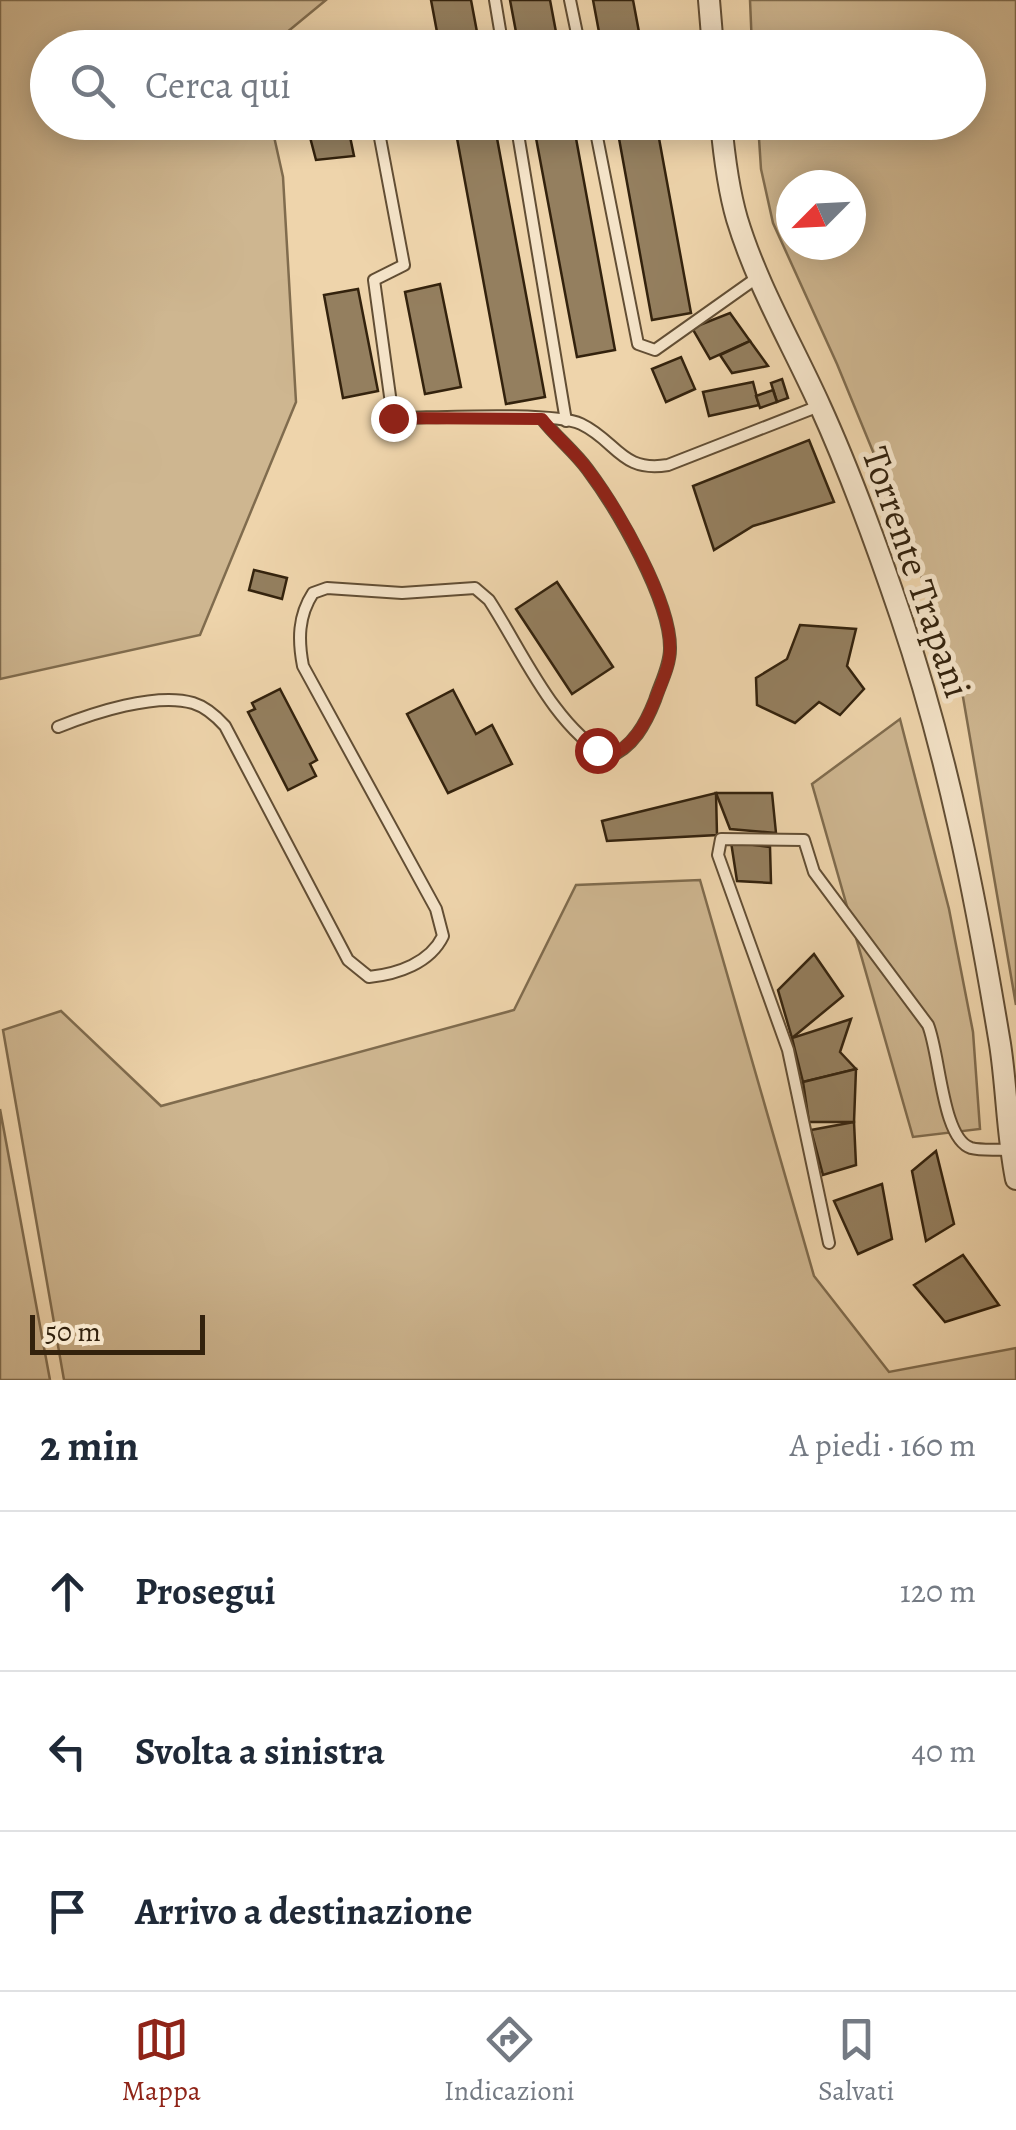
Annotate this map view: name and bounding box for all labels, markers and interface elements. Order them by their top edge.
search box [30,30,986,140]
icon: search [65,58,120,113]
text: Cerca qui [145,59,291,111]
north arrow [776,170,866,260]
route end [371,396,417,442]
street label: Torrente Trapani [850,440,984,704]
route start [575,728,621,774]
scale bar [30,1310,205,1354]
text: 50 m [45,1313,101,1351]
text: 2 min [40,1417,139,1474]
text: A piedi · 160 m [790,1423,976,1467]
icon: ahead [40,1564,95,1619]
text: Prosegui [135,1565,276,1617]
text: 120 m [900,1569,976,1613]
icon: left [40,1724,95,1779]
text: Svolta a sinistra [135,1725,385,1777]
text: 40 m [911,1729,976,1773]
icon: arrive [40,1884,95,1939]
text: Arrivo a destinazione [135,1885,473,1937]
tab: Mappa [122,2012,201,2110]
tab: Indicazioni [444,2012,575,2110]
tab: Salvati [818,2012,894,2110]

